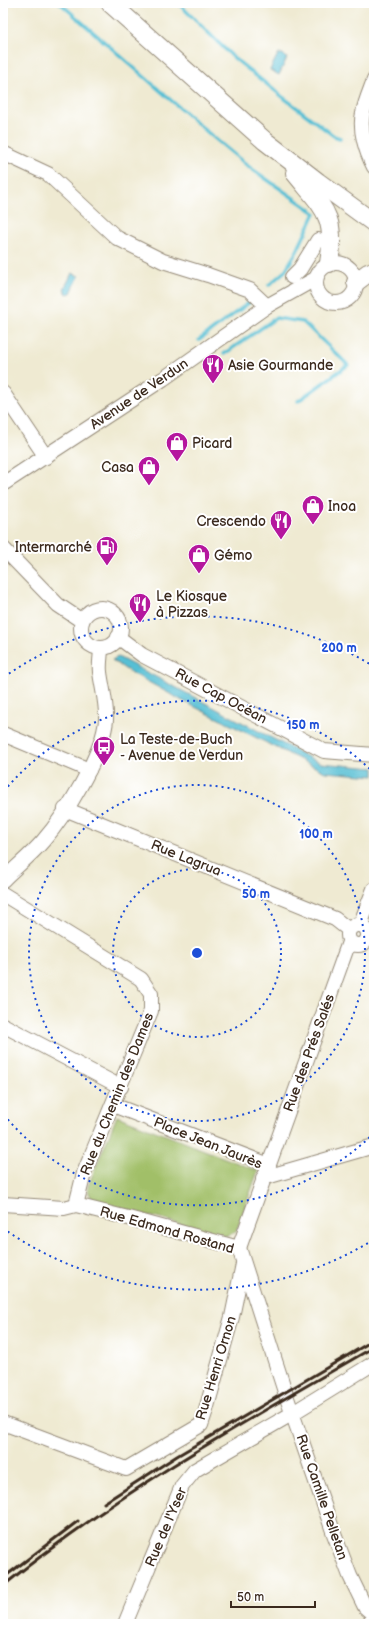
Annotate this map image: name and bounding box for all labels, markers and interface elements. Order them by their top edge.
restaurant icon: Asie Gourmande [200,352,226,385]
street label: Avenue de Verdun [87,355,191,433]
place label: Asie Gourmande [228,357,333,374]
shop icon: Picard [164,430,190,463]
place label: Picard [192,435,232,452]
shop icon: Casa [136,454,162,487]
place label: Casa [101,459,134,476]
shop icon: Inoa [300,493,326,526]
place label: Inoa [328,498,356,515]
restaurant icon: Crescendo [268,508,294,541]
place label: Crescendo [196,513,266,530]
fuel station icon: Intermarché [94,534,120,567]
place label: Intermarché [15,539,93,556]
shop icon: Gémo [186,542,212,575]
place label: Gémo [214,547,253,564]
place label: Le Kiosque à Pizzas [156,588,227,621]
restaurant icon: Le Kiosque à Pizzas [127,591,153,624]
text: 200 m [321,641,357,656]
street label: Rue Cap Océan [172,665,270,727]
text: 150 m [287,718,319,733]
place label: La Teste-de-Buch - Avenue de Verdun [120,731,243,764]
bus stop icon: La Teste-de-Buch - Avenue de Verdun [91,734,117,767]
text: 100 m [299,827,333,842]
street label: Rue Lagrua [148,836,224,880]
text: 50 m [242,887,270,902]
centre of rings [190,946,204,960]
street label: Rue des Prés Salés [280,992,338,1114]
street label: Rue du Chemin des Dames [77,1010,157,1178]
street label: Place Jean Jaurès [151,1113,265,1173]
street label: Rue Edmond Rostand [98,1203,236,1257]
street label: Rue Henri Ornon [192,1314,240,1422]
street label: Rue Camille Pelletan [293,1432,351,1562]
street label: Rue de l'Yser [142,1484,191,1569]
scale bar [231,1583,315,1609]
text: 50 m [237,1590,264,1605]

